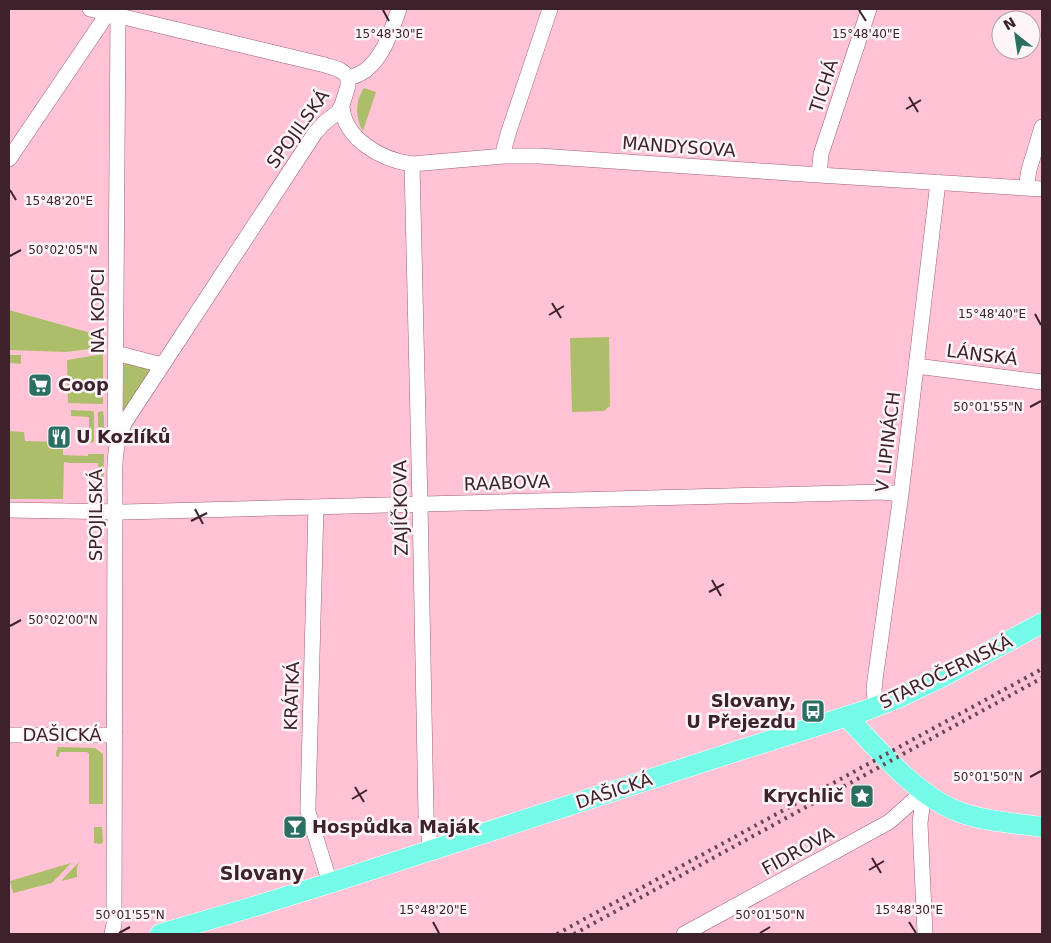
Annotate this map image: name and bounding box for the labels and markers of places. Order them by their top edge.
supermarket icon: Coop [27,372,53,398]
place label: Coop [58,374,109,395]
restaurant icon: U Kozlíků [46,424,72,450]
place label: U Kozlíků [76,426,170,447]
place label: Slovany, U Přejezdu [686,690,796,732]
bus stop icon: Slovany, U Přejezdu [800,698,826,724]
place icon: Krychlič [849,783,875,809]
place label: Krychlič [763,785,844,806]
bar icon: Hospůdka Maják [282,814,308,840]
place label: Hospůdka Maják [312,816,480,837]

